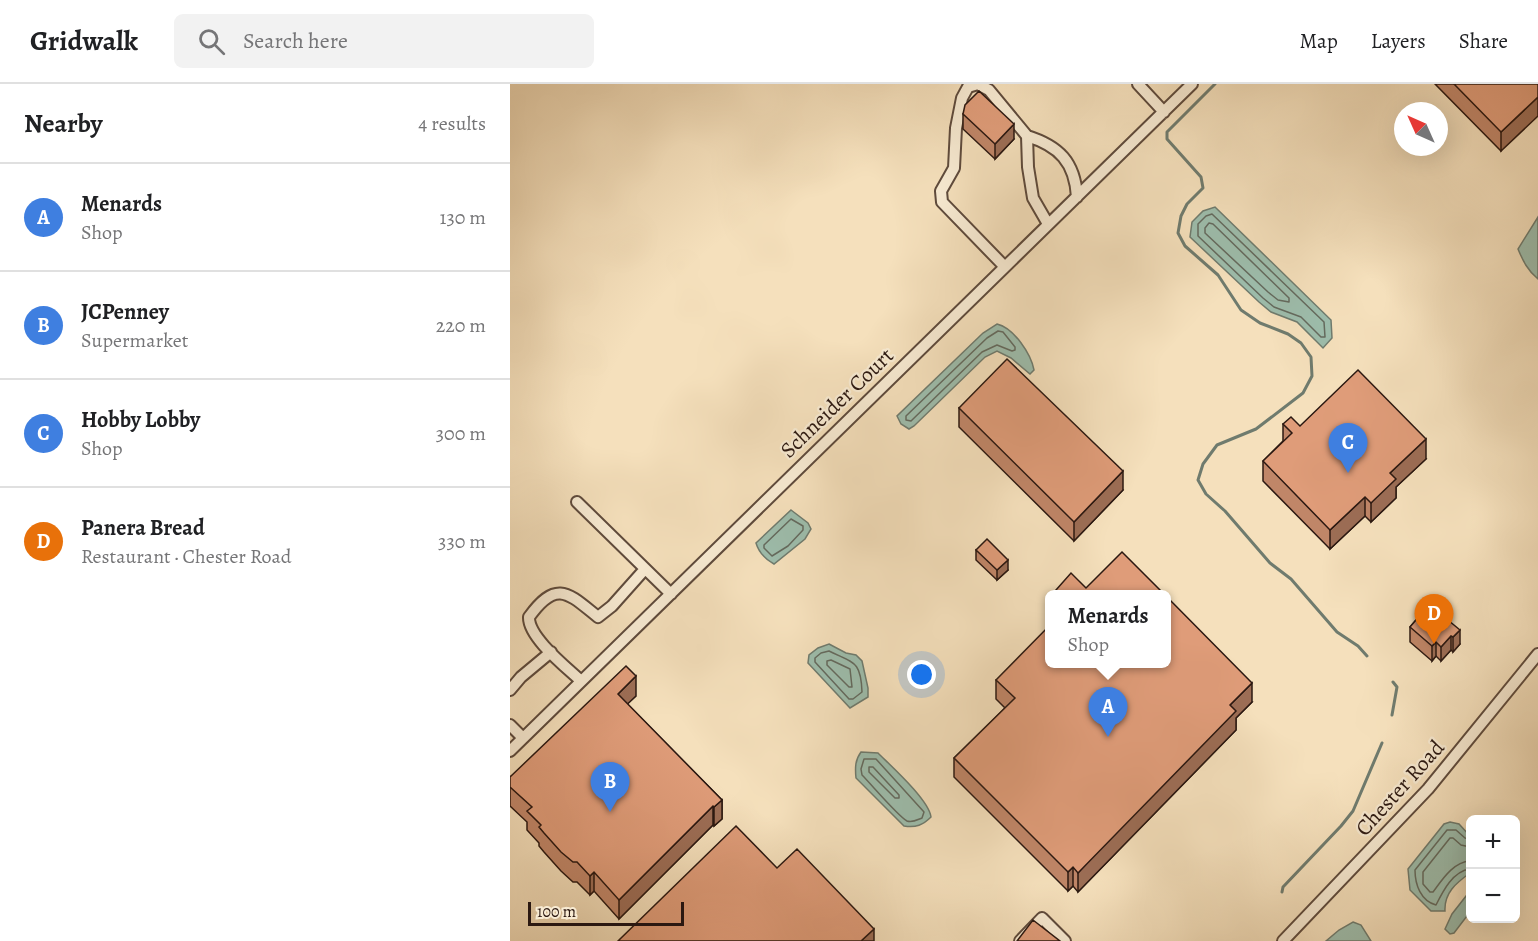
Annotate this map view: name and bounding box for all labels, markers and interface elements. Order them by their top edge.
search box [174,14,594,68]
text: Gridwalk [30,22,138,60]
icon: search [195,25,228,58]
text: Search here [243,26,348,56]
text: Map [1299,27,1338,55]
text: Layers [1371,27,1426,55]
text: Share [1459,27,1508,55]
north arrow [1394,102,1448,156]
text: Nearby [24,106,103,141]
text: 4 results [418,110,486,137]
text: Menards [81,189,162,219]
text: A [37,204,50,231]
text: 130 m [440,204,486,231]
text: Shop [81,219,123,246]
text: JCPenney [81,297,169,327]
text: B [37,312,50,339]
text: 220 m [436,312,486,339]
text: Supermarket [81,327,188,354]
street label: Schneider Court [774,341,900,465]
text: Hobby Lobby [81,405,200,435]
text: C [37,420,50,447]
text: 300 m [436,420,486,447]
pin: C [1328,424,1368,473]
text: Shop [81,435,123,462]
text: Panera Bread [81,513,205,543]
text: D [37,528,50,555]
text: 330 m [438,528,486,555]
text: Restaurant · Chester Road [81,543,292,570]
popup [1045,590,1171,668]
pin: D [1414,594,1454,644]
text: Menards [1068,601,1148,631]
text: Shop [1068,631,1109,658]
your location [907,660,936,689]
pin: A [1088,688,1128,737]
street label: Chester Road [1349,733,1451,843]
pin: B [590,762,630,812]
map controls [1466,815,1520,923]
button: + [1466,815,1520,869]
button: − [1466,869,1520,923]
scale bar [528,899,684,926]
text: 100 m [537,901,576,923]

